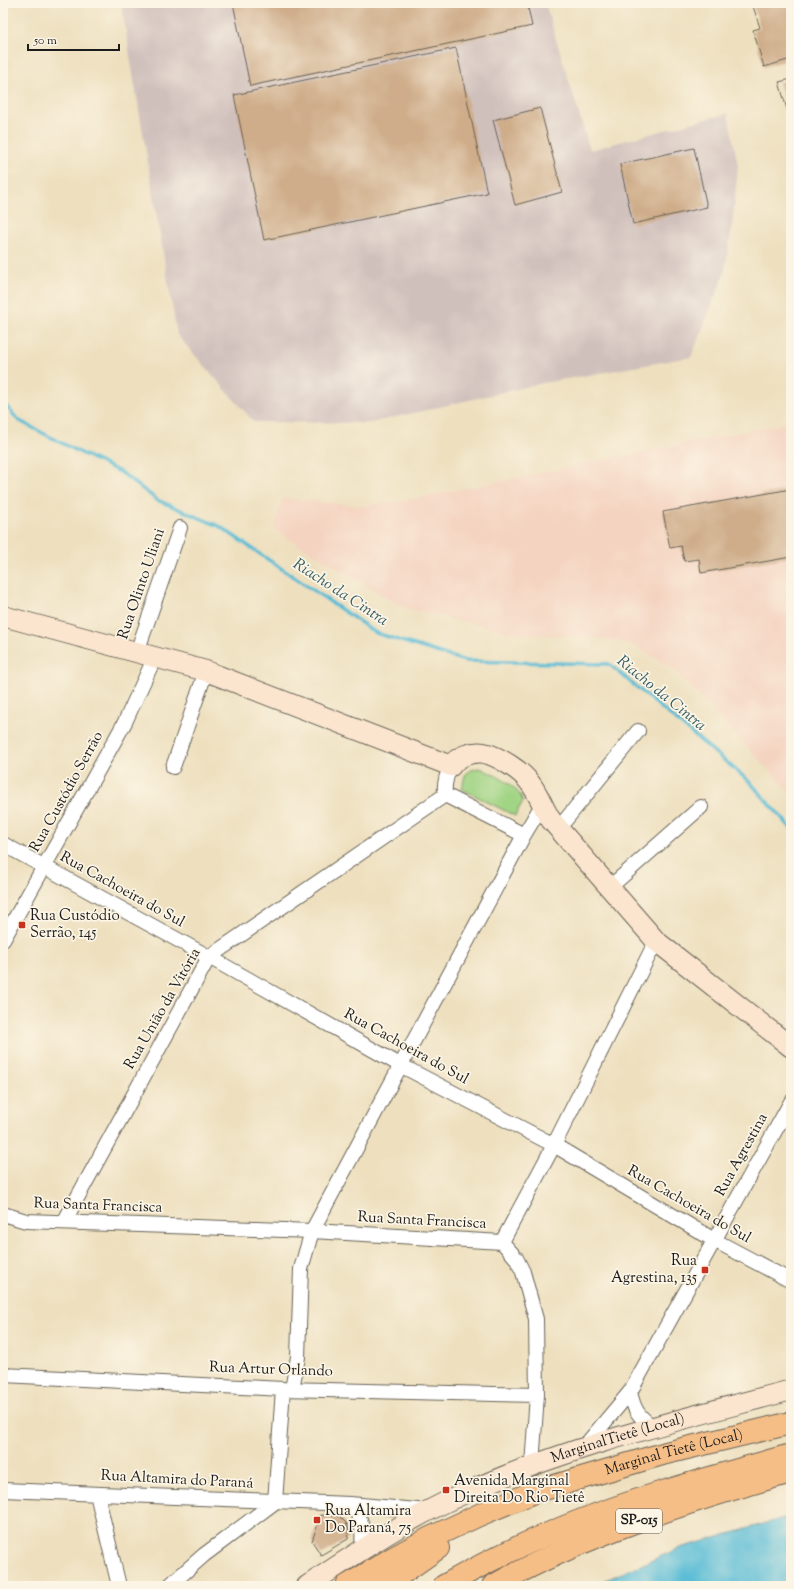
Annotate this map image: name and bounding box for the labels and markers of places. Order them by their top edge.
place label: Rua Custódio Serrão, 145 [30,906,120,944]
marker: Rua Custódio Serrão, 145 [17,920,27,930]
place label: Rua Agrestina, 135 [611,1251,697,1289]
marker: Rua Agrestina, 135 [700,1265,710,1275]
place label: Avenida Marginal Direita Do Rio Tietê [454,1471,585,1509]
marker: Avenida Marginal Direita Do Rio Tietê [441,1485,451,1495]
place label: Rua Altamira Do Paraná, 75 [325,1501,412,1539]
marker: Rua Altamira Do Paraná, 75 [312,1515,322,1525]

